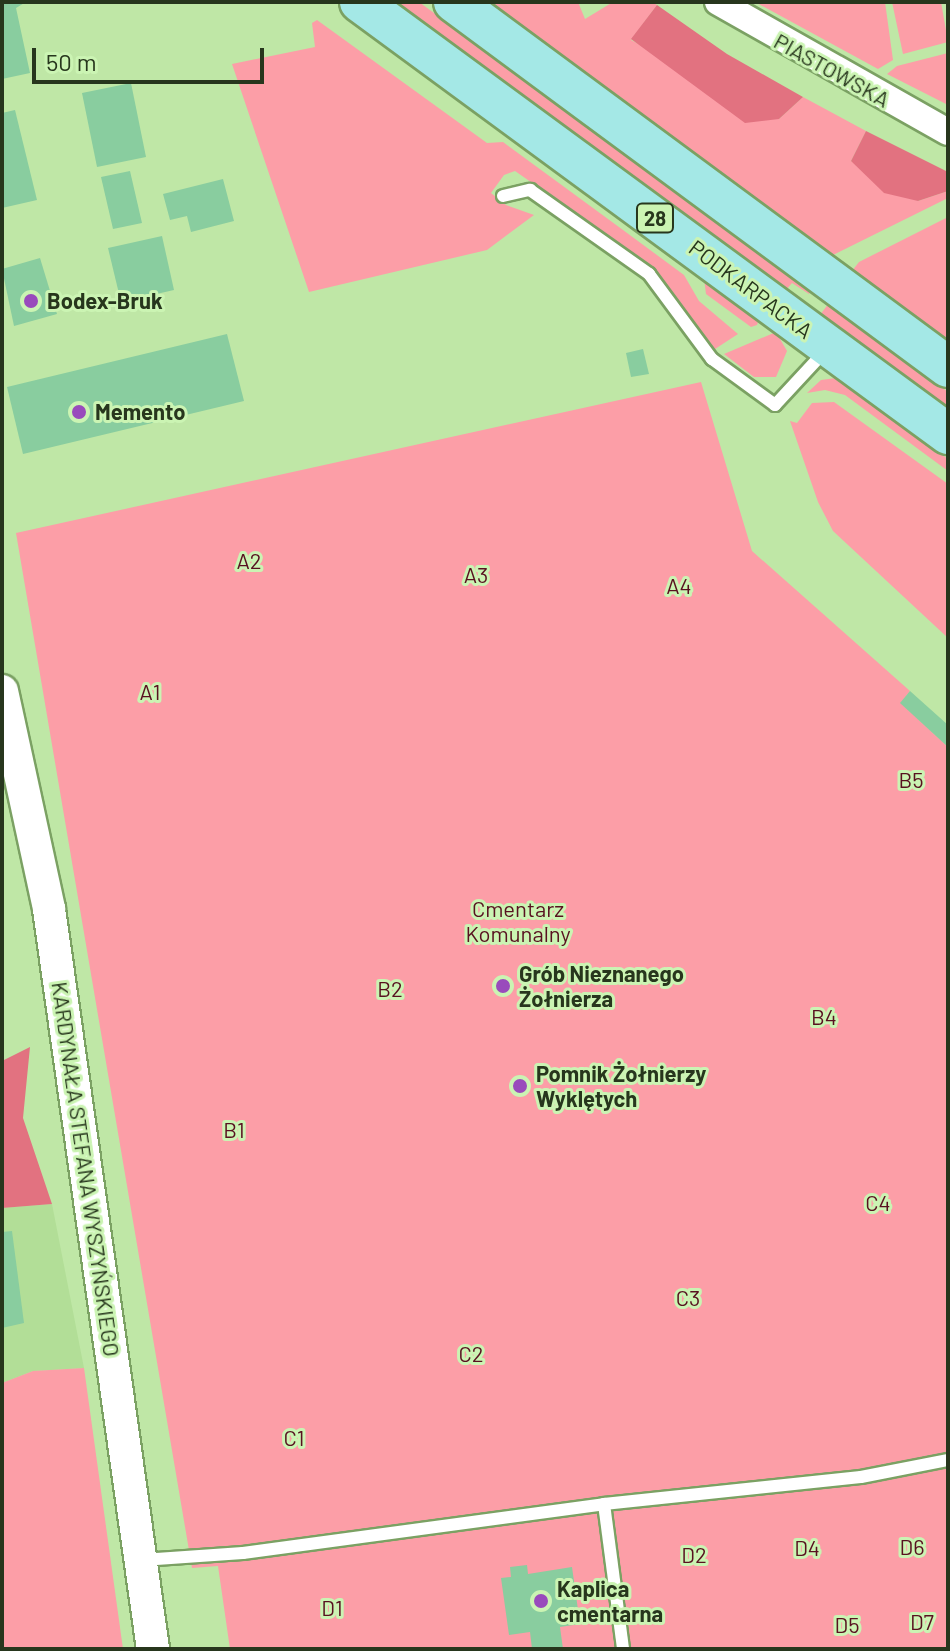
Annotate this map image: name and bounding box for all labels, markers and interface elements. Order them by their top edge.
street label: PIASTOWSKA [770,27,894,113]
scale bar [36,32,268,82]
text: 50 m [46,47,97,76]
road number: 28 [635,202,675,234]
street label: PODKARPACKA [684,234,818,344]
place label: Bodex-Bruk [47,288,163,314]
marker: Bodex-Bruk [22,292,40,310]
place label: Memento [95,399,186,425]
marker: Memento [70,403,88,421]
park label: A2 [236,548,262,574]
park label: A3 [464,562,488,588]
park label: A4 [666,573,692,599]
park label: A1 [139,679,161,705]
park label: B5 [898,767,924,793]
park label: Cmentarz Komunalny [465,895,571,946]
place label: Grób Nieznanego Żołnierza [519,960,684,1012]
park label: B2 [377,976,403,1002]
marker: Grób Nieznanego Żołnierza [494,977,512,995]
street label: KARDYNAŁA STEFANA WYSZYŃSKIEGO [47,980,125,1358]
park label: B4 [811,1004,837,1030]
place label: Pomnik Żołnierzy Wyklętych [536,1060,706,1112]
marker: Pomnik Żołnierzy Wyklętych [511,1077,529,1095]
park label: B1 [223,1117,245,1143]
park label: C4 [865,1190,891,1216]
park label: C3 [676,1285,700,1311]
park label: C2 [458,1341,484,1367]
park label: C1 [283,1425,305,1451]
park label: D6 [900,1534,924,1560]
park label: D4 [794,1535,820,1561]
park label: D2 [681,1542,707,1568]
place label: Kaplica cmentarna [557,1575,663,1626]
marker: Kaplica cmentarna [532,1592,550,1610]
park label: D1 [321,1595,343,1621]
park label: D7 [910,1609,934,1635]
park label: D5 [835,1612,859,1638]

